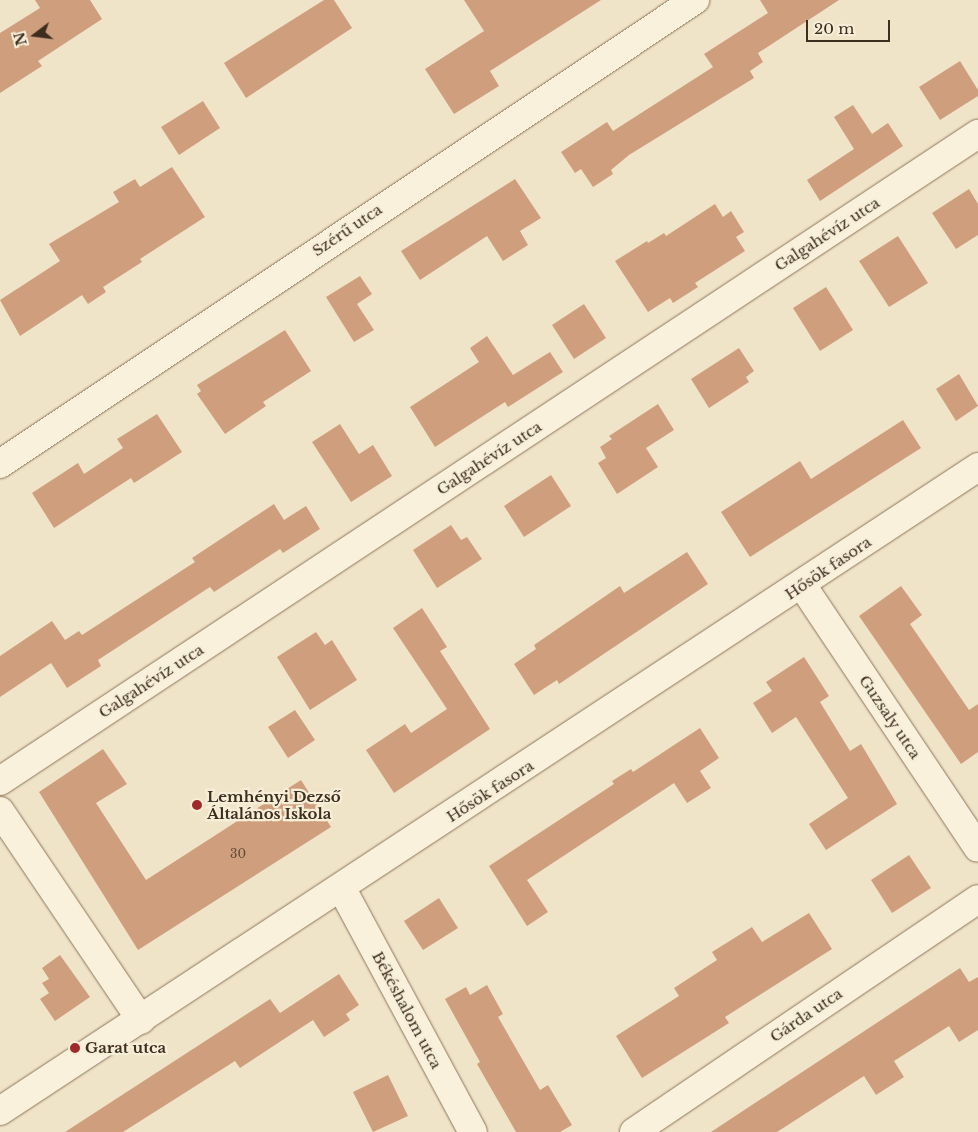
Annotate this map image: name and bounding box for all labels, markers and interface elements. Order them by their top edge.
north arrow [10,10,60,60]
scale bar [808,10,892,42]
text: 20 m [814,19,854,38]
text: N [10,30,31,48]
street label: Galgahévíz utca [771,193,883,275]
street label: Szérű utca [309,200,385,260]
street label: Galgahévíz utca [433,417,545,499]
street label: Hősök fasora [782,533,874,603]
street label: Galgahévíz utca [95,640,207,722]
street label: Guzsaly utca [855,672,925,762]
street label: Hősök fasora [443,756,537,826]
place label: Lemhényi Dezső Általános Iskola [207,787,341,822]
marker: Lemhényi Dezső Általános Iskola [191,799,203,811]
house number: 30 [230,847,246,861]
street label: Békéshalom utca [369,948,445,1072]
street label: Gárda utca [766,984,846,1046]
place label: Garat utca [85,1039,166,1057]
marker: Garat utca [69,1042,81,1054]

